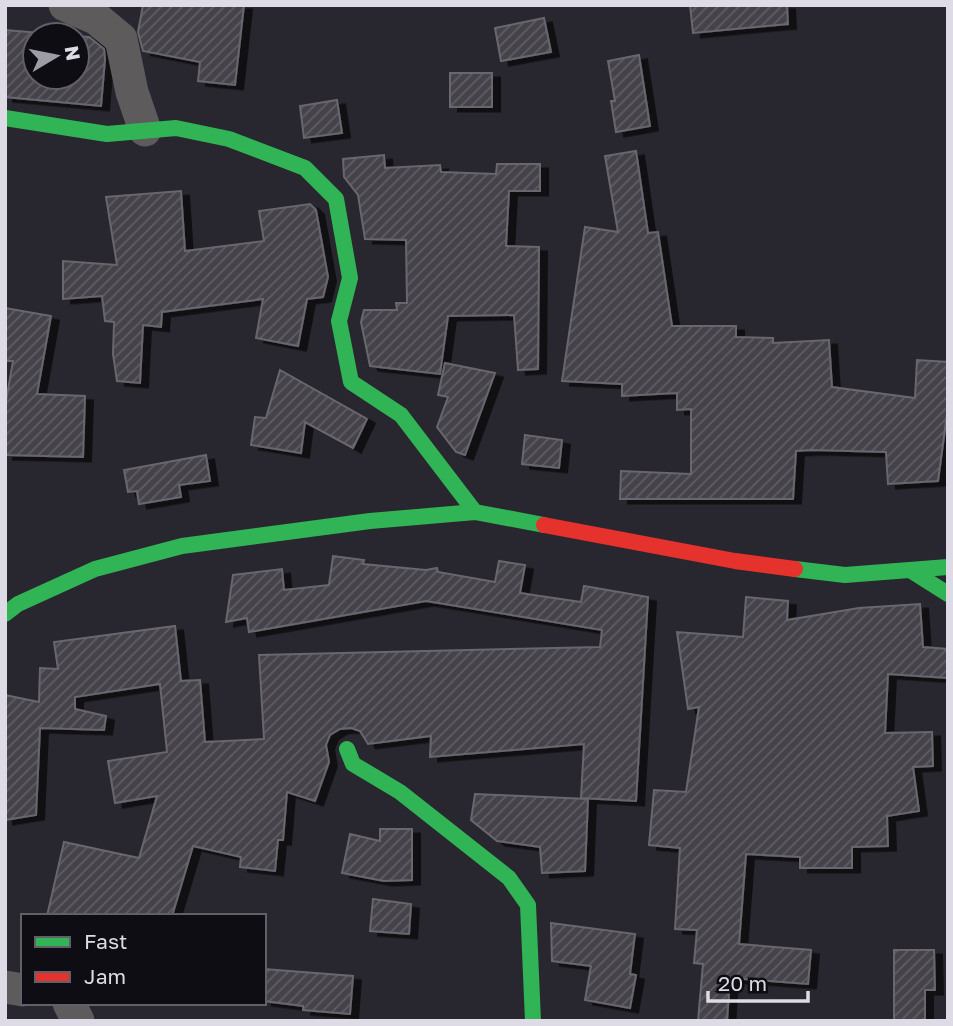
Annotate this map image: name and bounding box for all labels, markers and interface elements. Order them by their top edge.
north arrow [21,21,91,91]
text: N [61,44,86,62]
legend [21,914,266,1005]
text: Fast [84,928,127,954]
scale bar [708,960,808,1004]
text: Jam [84,963,126,989]
text: 20 m [718,970,767,996]

